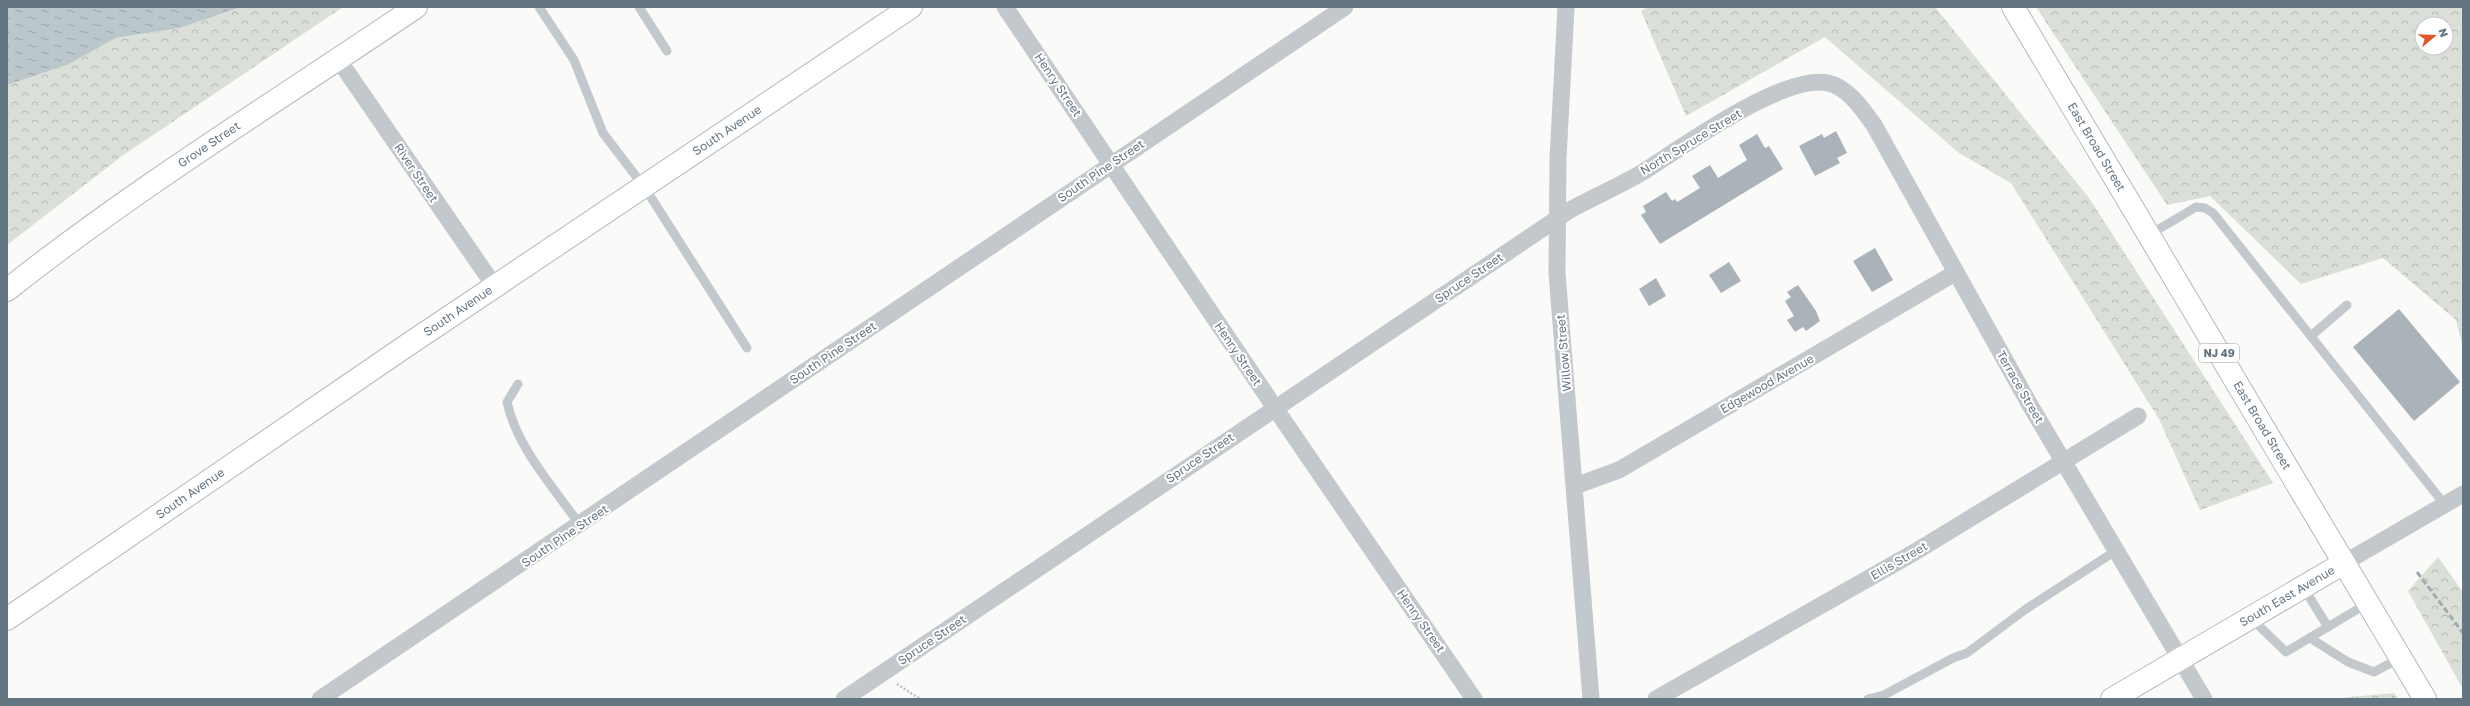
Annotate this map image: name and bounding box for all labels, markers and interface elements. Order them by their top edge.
north arrow [2414,16,2454,56]
text: N [2436,27,2451,39]
street label: Henry Street [1032,50,1085,120]
street label: East Broad Street [2065,100,2129,194]
street label: South Avenue [689,102,764,159]
street label: North Spruce Street [1637,105,1744,178]
street label: Grove Street [175,118,243,171]
street label: South Pine Street [1055,136,1147,205]
street label: River Street [391,140,442,205]
street label: Spruce Street [1432,249,1506,306]
street label: South Avenue [420,282,495,339]
street label: Willow Street [1553,314,1574,392]
street label: South Pine Street [787,318,879,387]
street label: Henry Street [1212,319,1265,389]
road number: NJ 49 [2199,344,2239,362]
street label: Terrace Street [1994,348,2047,426]
street label: Edgewood Avenue [1717,351,1816,416]
street label: East Broad Street [2230,378,2295,472]
street label: Spruce Street [1163,429,1237,486]
street label: South Avenue [153,464,227,522]
street label: South Pine Street [519,501,611,570]
street label: Ellis Street [1868,538,1930,583]
street label: South East Avenue [2237,562,2337,630]
street label: Henry Street [1394,586,1449,655]
street label: Spruce Street [895,611,969,668]

